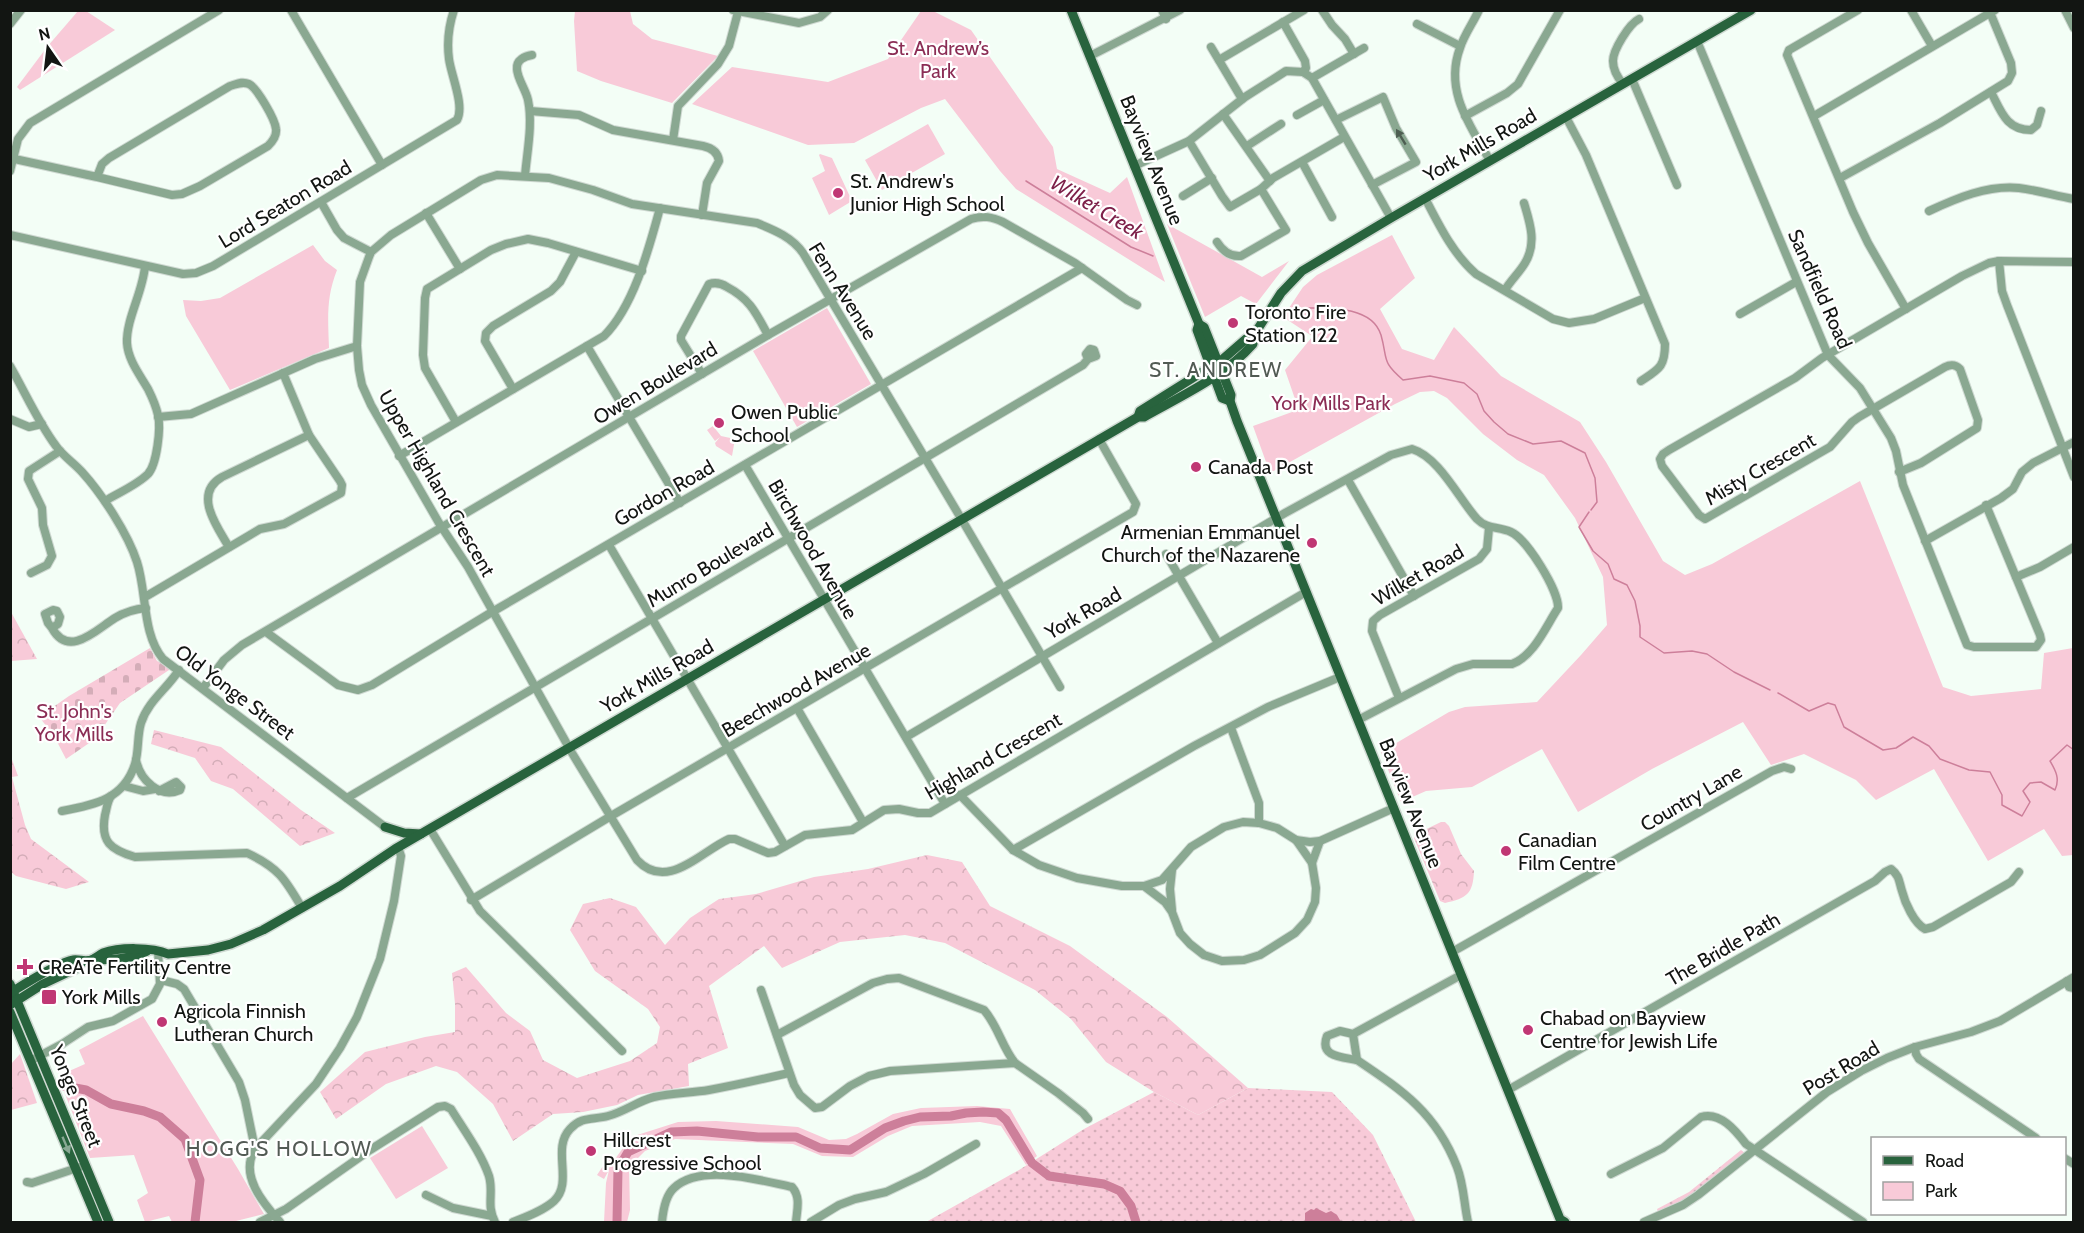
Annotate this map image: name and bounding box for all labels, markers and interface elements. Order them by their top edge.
north arrow [18,18,78,78]
text: N [37,23,52,45]
park label: St. Andrew’s Park [887,36,989,83]
street label: Bayview Avenue [1115,92,1189,228]
street label: York Mills Road [1418,103,1541,187]
one-way arrow [1397,128,1407,145]
street label: Lord Seaton Road [214,155,356,253]
place label: St. Andrew's Junior High School [849,169,1005,216]
water label: Wilket Creek [1046,170,1149,245]
marker: St. Andrew's Junior High School [831,186,845,200]
street label: Sandfield Road [1783,226,1857,352]
street label: Fenn Avenue [804,238,882,344]
place label: Toronto Fire Station 122 [1245,300,1346,347]
marker: Toronto Fire Station 122 [1226,316,1240,330]
street label: Owen Boulevard [589,337,721,429]
district label: ST. ANDREW [1149,357,1283,382]
street label: Upper Highland Crescent [374,386,500,581]
park label: York Mills Park [1271,391,1391,415]
place label: Owen Public School [731,400,838,447]
marker: Owen Public School [712,416,726,430]
street label: Misty Crescent [1700,428,1820,510]
street label: Gordon Road [610,455,718,531]
place label: Canada Post [1208,455,1313,479]
marker: Canada Post [1189,460,1203,474]
street label: Birchwood Avenue [763,475,863,623]
street label: Munro Boulevard [642,518,778,612]
place label: Armenian Emmanuel Church of the Nazarene [1101,520,1300,567]
marker: Armenian Emmanuel Church of the Nazarene [1305,536,1319,550]
street label: Wilket Road [1368,539,1468,611]
street label: York Road [1040,582,1125,645]
street label: York Mills Road [595,634,718,718]
street label: Beechwood Avenue [717,638,875,742]
street label: Old Yonge Street [171,639,300,745]
park label: St. John's York Mills [34,699,113,746]
street label: Highland Crescent [920,707,1066,805]
street label: Bayview Avenue [1374,735,1448,871]
street label: Country Lane [1636,759,1746,837]
place label: Canadian Film Centre [1518,828,1616,875]
marker: Canadian Film Centre [1499,844,1513,858]
street label: The Bridle Path [1662,907,1784,991]
place label: CReATe Fertility Centre [38,955,231,979]
marker: CReATe Fertility Centre [16,958,34,976]
place label: York Mills [61,985,140,1009]
marker: York Mills [40,988,58,1006]
place label: Agricola Finnish Lutheran Church [174,999,313,1046]
place label: Chabad on Bayview Centre for Jewish Life [1540,1006,1717,1053]
marker: Agricola Finnish Lutheran Church [155,1015,169,1029]
marker: Chabad on Bayview Centre for Jewish Life [1521,1023,1535,1037]
street label: Post Road [1798,1036,1884,1100]
street label: Yonge Street [44,1041,107,1151]
place label: Hillcrest Progressive School [603,1128,761,1175]
district label: HOGG'S HOLLOW [186,1136,372,1161]
one-way arrow [61,1137,71,1155]
legend [1871,1137,2066,1215]
marker: Hillcrest Progressive School [584,1144,598,1158]
text: Road [1925,1150,1964,1172]
text: Park [1925,1180,1958,1202]

